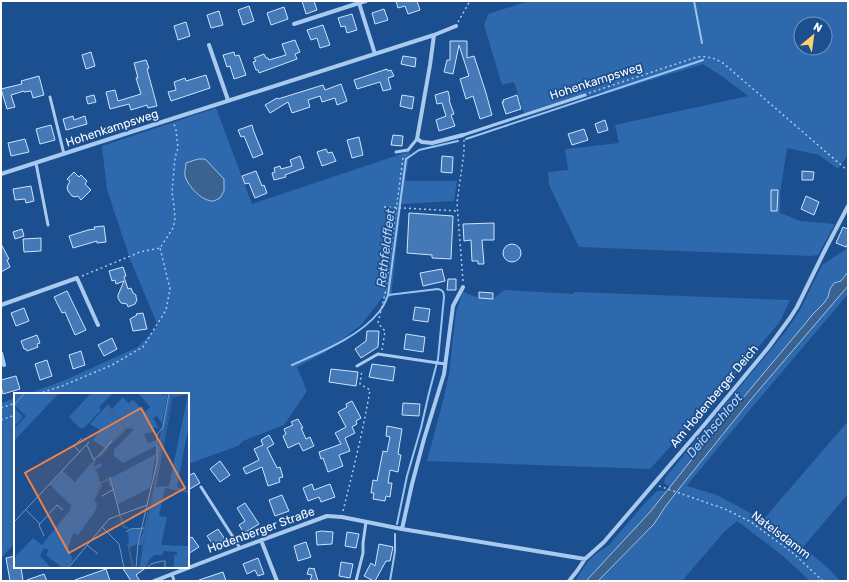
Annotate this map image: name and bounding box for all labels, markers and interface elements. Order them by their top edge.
north arrow [793,16,833,56]
text: N [811,20,824,35]
street label: Hohenkampsweg [548,59,644,103]
street label: Hohenkampsweg [64,106,160,150]
water label: Rethfeldfleet [373,207,398,288]
street label: Am Hodenberger Deich [667,342,761,450]
water label: Deichschloot [683,389,746,460]
inset map [14,393,189,568]
street label: Hodenberger Straße [205,504,317,556]
street label: Natelsdamm [749,508,813,562]

